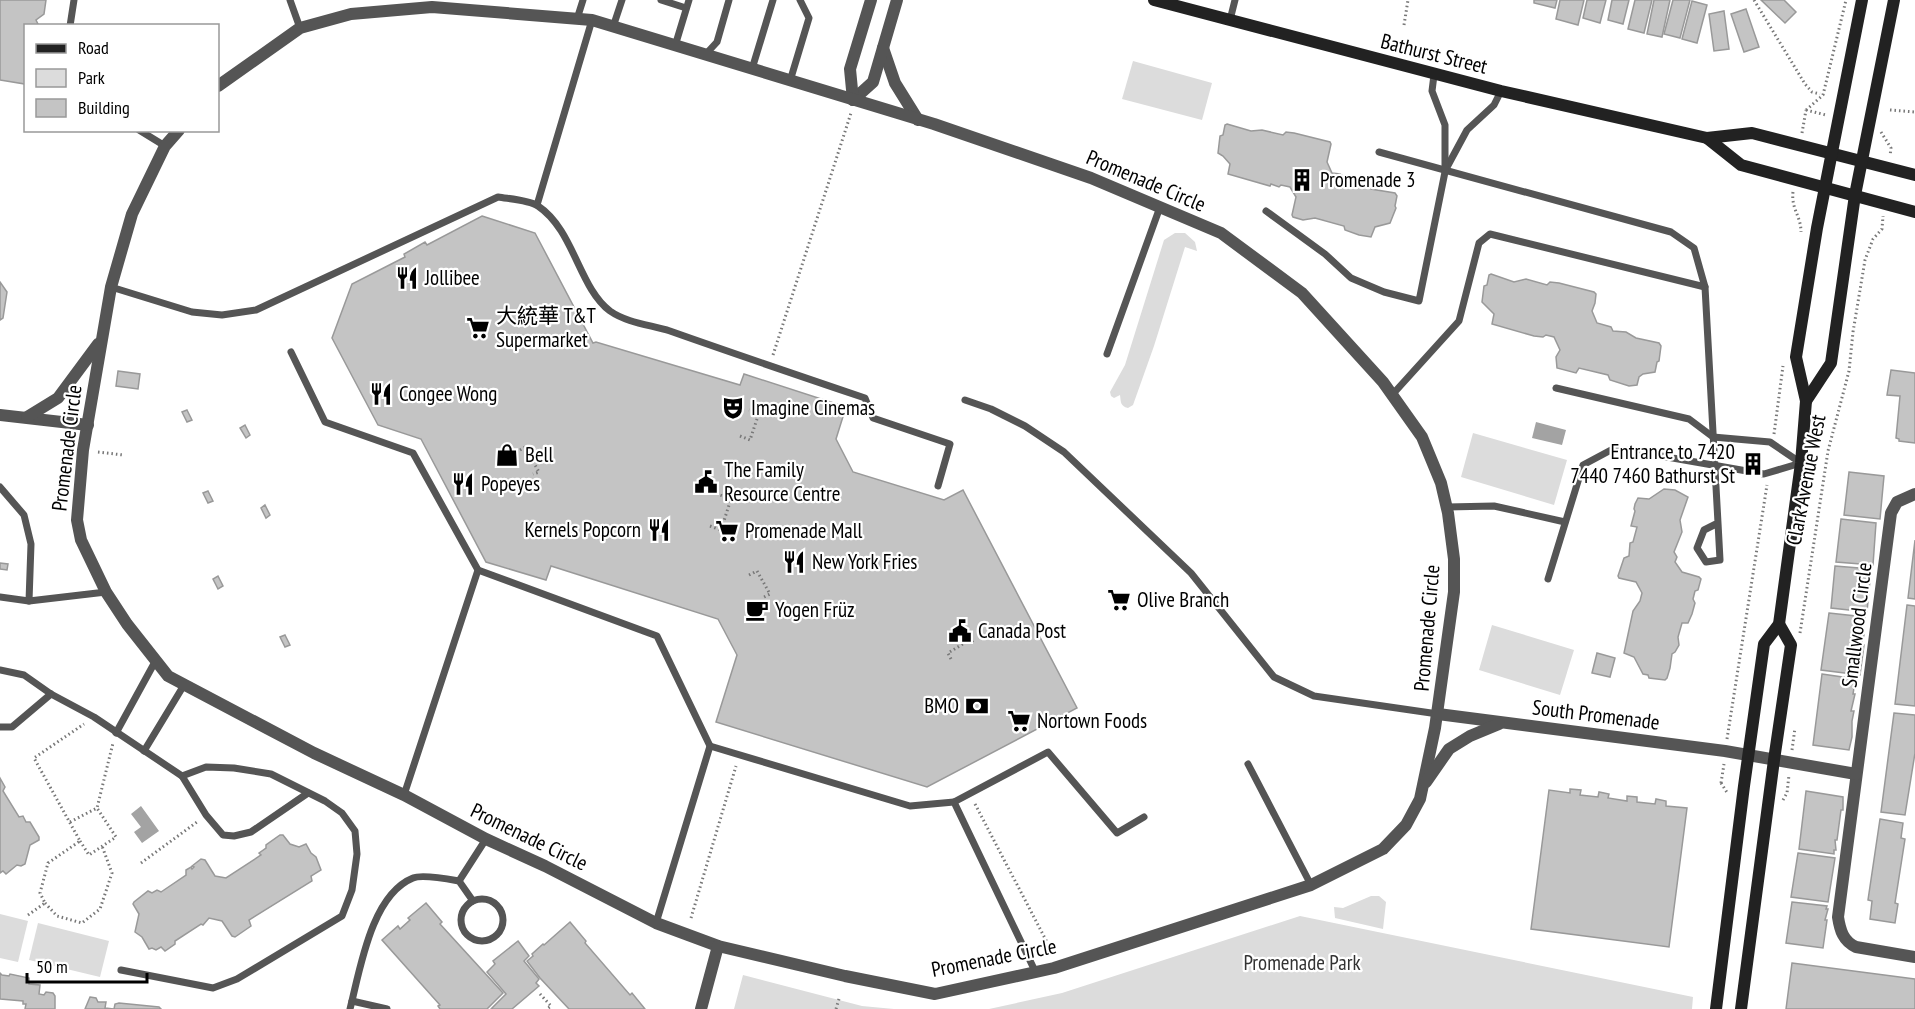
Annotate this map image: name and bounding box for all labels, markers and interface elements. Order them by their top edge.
legend [24,24,219,132]
street label: Bathurst Street [1378,27,1490,80]
text: Road [78,36,109,59]
text: Park [78,66,105,89]
text: Building [78,96,130,119]
street label: Promenade Circle [1083,143,1210,218]
place label: Promenade 3 [1320,166,1415,193]
building icon: Promenade 3 [1289,167,1315,193]
place label: Jollibee [424,264,480,291]
restaurant icon: Jollibee [394,265,420,291]
place label: 大統華 T&T Supermarket [496,302,597,353]
supermarket icon: 大統華 T&T Supermarket [465,315,491,341]
place label: Congee Wong [399,380,497,407]
restaurant icon: Congee Wong [368,381,394,407]
street label: Promenade Circle [45,383,88,513]
place label: Imagine Cinemas [751,394,875,421]
theatre icon: Imagine Cinemas [720,395,746,421]
street label: Clark Avenue West [1780,412,1831,547]
place label: Entrance to 7420 7440 7460 Bathurst St [1570,438,1735,489]
place label: Bell [525,441,553,468]
shop icon: Bell [494,442,520,468]
building icon: Entrance to 7420 7440 7460 Bathurst St [1740,451,1766,477]
place label: The Family Resource Centre [724,456,840,507]
public building icon: The Family Resource Centre [693,469,719,495]
place label: Popeyes [481,470,540,497]
restaurant icon: Popeyes [450,471,476,497]
place label: Kernels Popcorn [524,516,641,543]
restaurant icon: Kernels Popcorn [646,517,672,543]
place label: Promenade Mall [745,517,863,544]
supermarket icon: Promenade Mall [714,518,740,544]
place label: New York Fries [812,548,917,575]
restaurant icon: New York Fries [781,549,807,575]
street label: Smallwood Circle [1835,561,1878,689]
street label: Promenade Circle [1408,564,1445,692]
place label: Olive Branch [1137,586,1229,613]
supermarket icon: Olive Branch [1106,587,1132,613]
place label: Yogen Früz [775,596,855,623]
cafe icon: Yogen Früz [744,597,770,623]
place label: Canada Post [978,617,1066,644]
public building icon: Canada Post [947,618,973,644]
place label: BMO [924,692,959,719]
bank icon: BMO [964,693,990,719]
street label: South Promenade [1531,693,1661,736]
place label: Nortown Foods [1037,707,1147,734]
supermarket icon: Nortown Foods [1006,708,1032,734]
street label: Promenade Circle [466,797,592,876]
street label: Promenade Circle [929,932,1059,983]
scale bar [27,946,147,984]
park label: Promenade Park [1243,949,1361,976]
text: 50 m [36,955,68,978]

